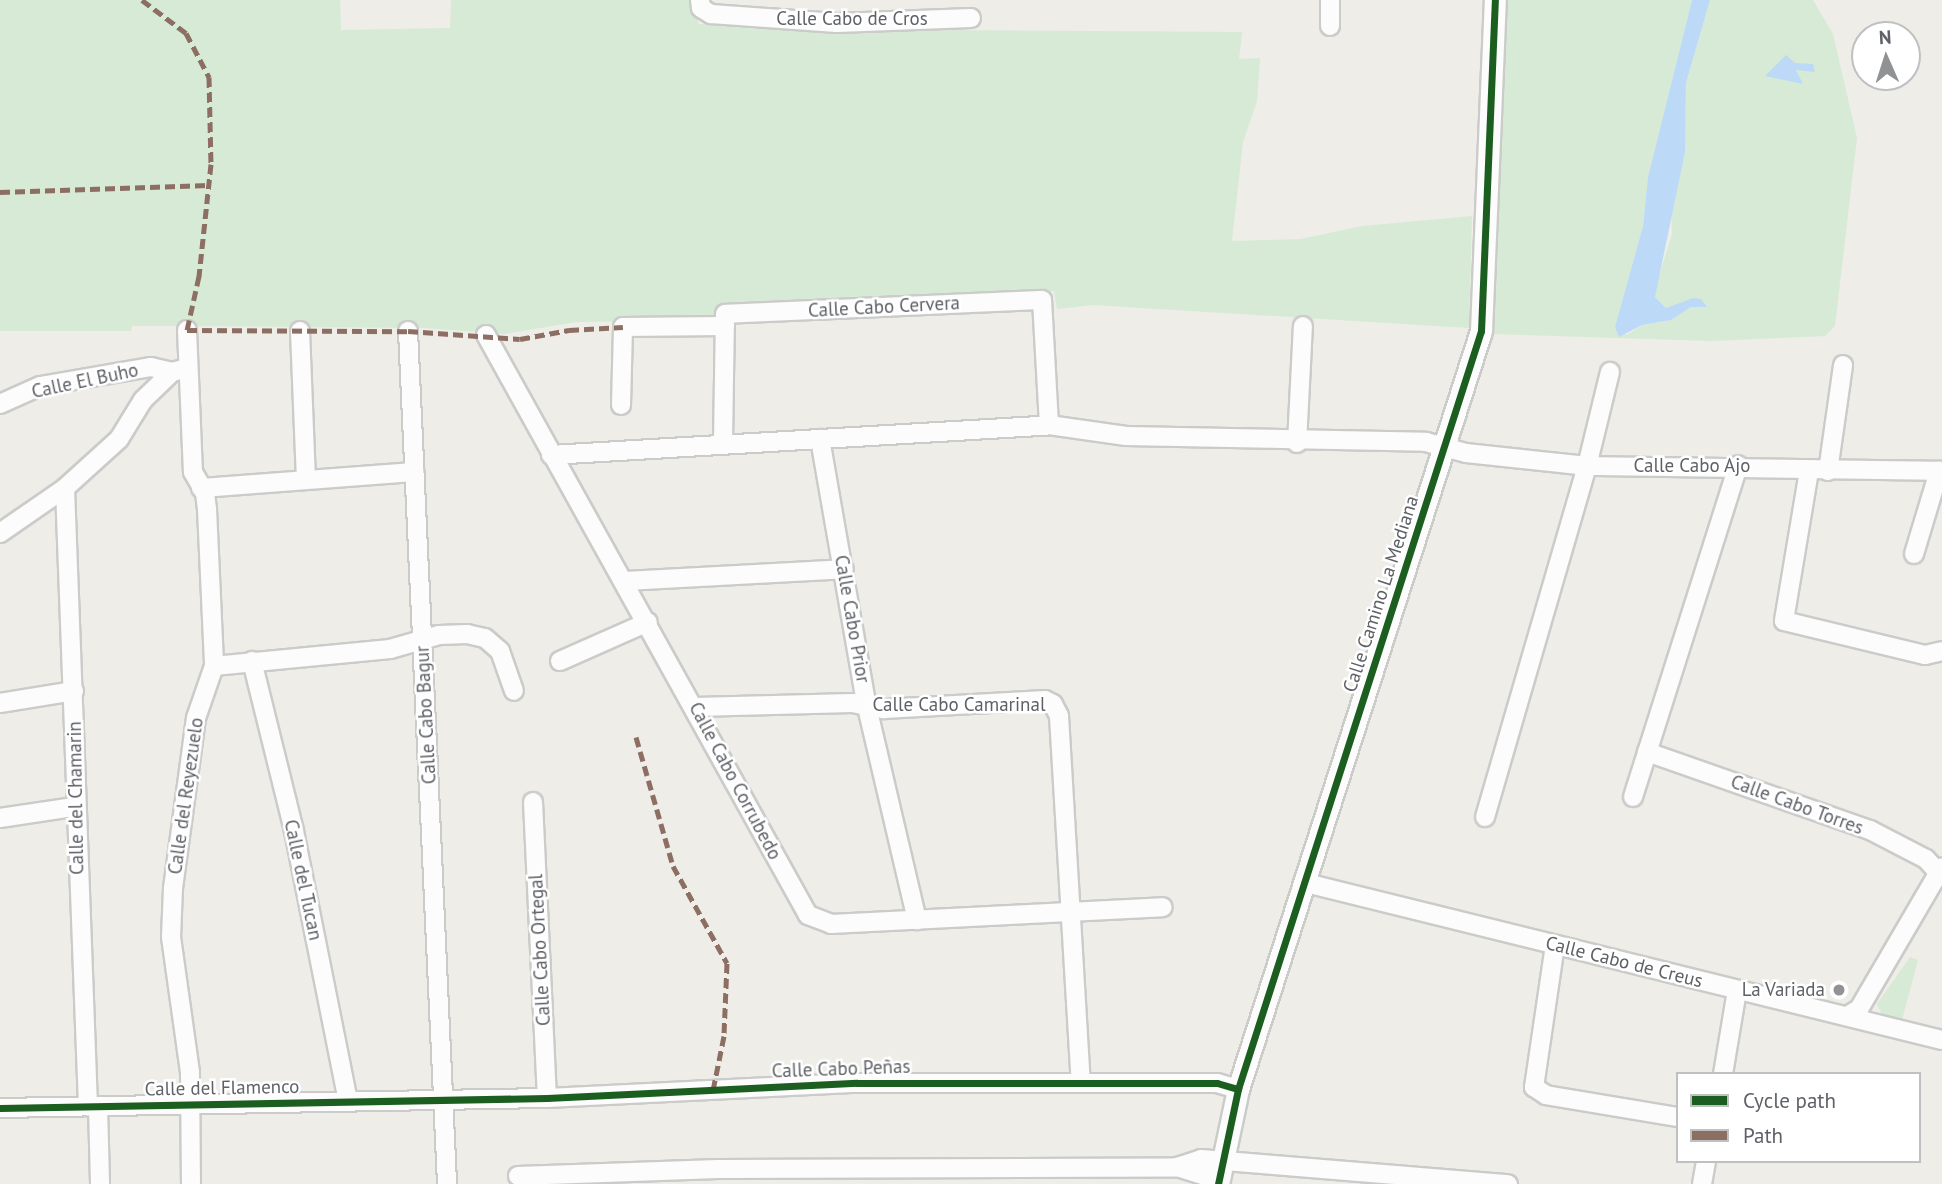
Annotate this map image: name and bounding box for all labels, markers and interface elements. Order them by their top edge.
street label: Calle Cabo de Cros [776,8,928,30]
north arrow [1851,21,1921,91]
text: N [1878,25,1892,49]
street label: Calle Cabo Cervera [807,292,961,322]
street label: Calle El Buho [30,359,140,403]
street label: Calle Cabo Ajo [1633,455,1751,477]
street label: Calle Camino La Mediana [1338,493,1424,695]
street label: Calle Cabo Prior [830,553,874,685]
street label: Calle Cabo Bagur [411,645,441,785]
street label: Calle Cabo Camarinal [873,694,1045,716]
street label: Calle Cabo Corrubedo [684,698,786,864]
street label: Calle del Reyezuelo [164,716,208,876]
street label: Calle del Chamarin [63,721,89,875]
street label: Calle Cabo Torres [1727,770,1867,840]
street label: Calle del Tucan [279,817,327,943]
street label: Calle Cabo Ortegal [525,873,555,1027]
street label: Calle Cabo de Creus [1543,931,1705,993]
place label: La Variada [1741,979,1825,1001]
marker: La Variada [1831,982,1847,998]
street label: Calle Cabo Peñas [771,1055,911,1083]
legend [1676,1072,1921,1163]
street label: Calle del Flamenco [144,1075,300,1101]
text: Cycle path [1743,1087,1836,1114]
text: Path [1743,1122,1783,1149]

